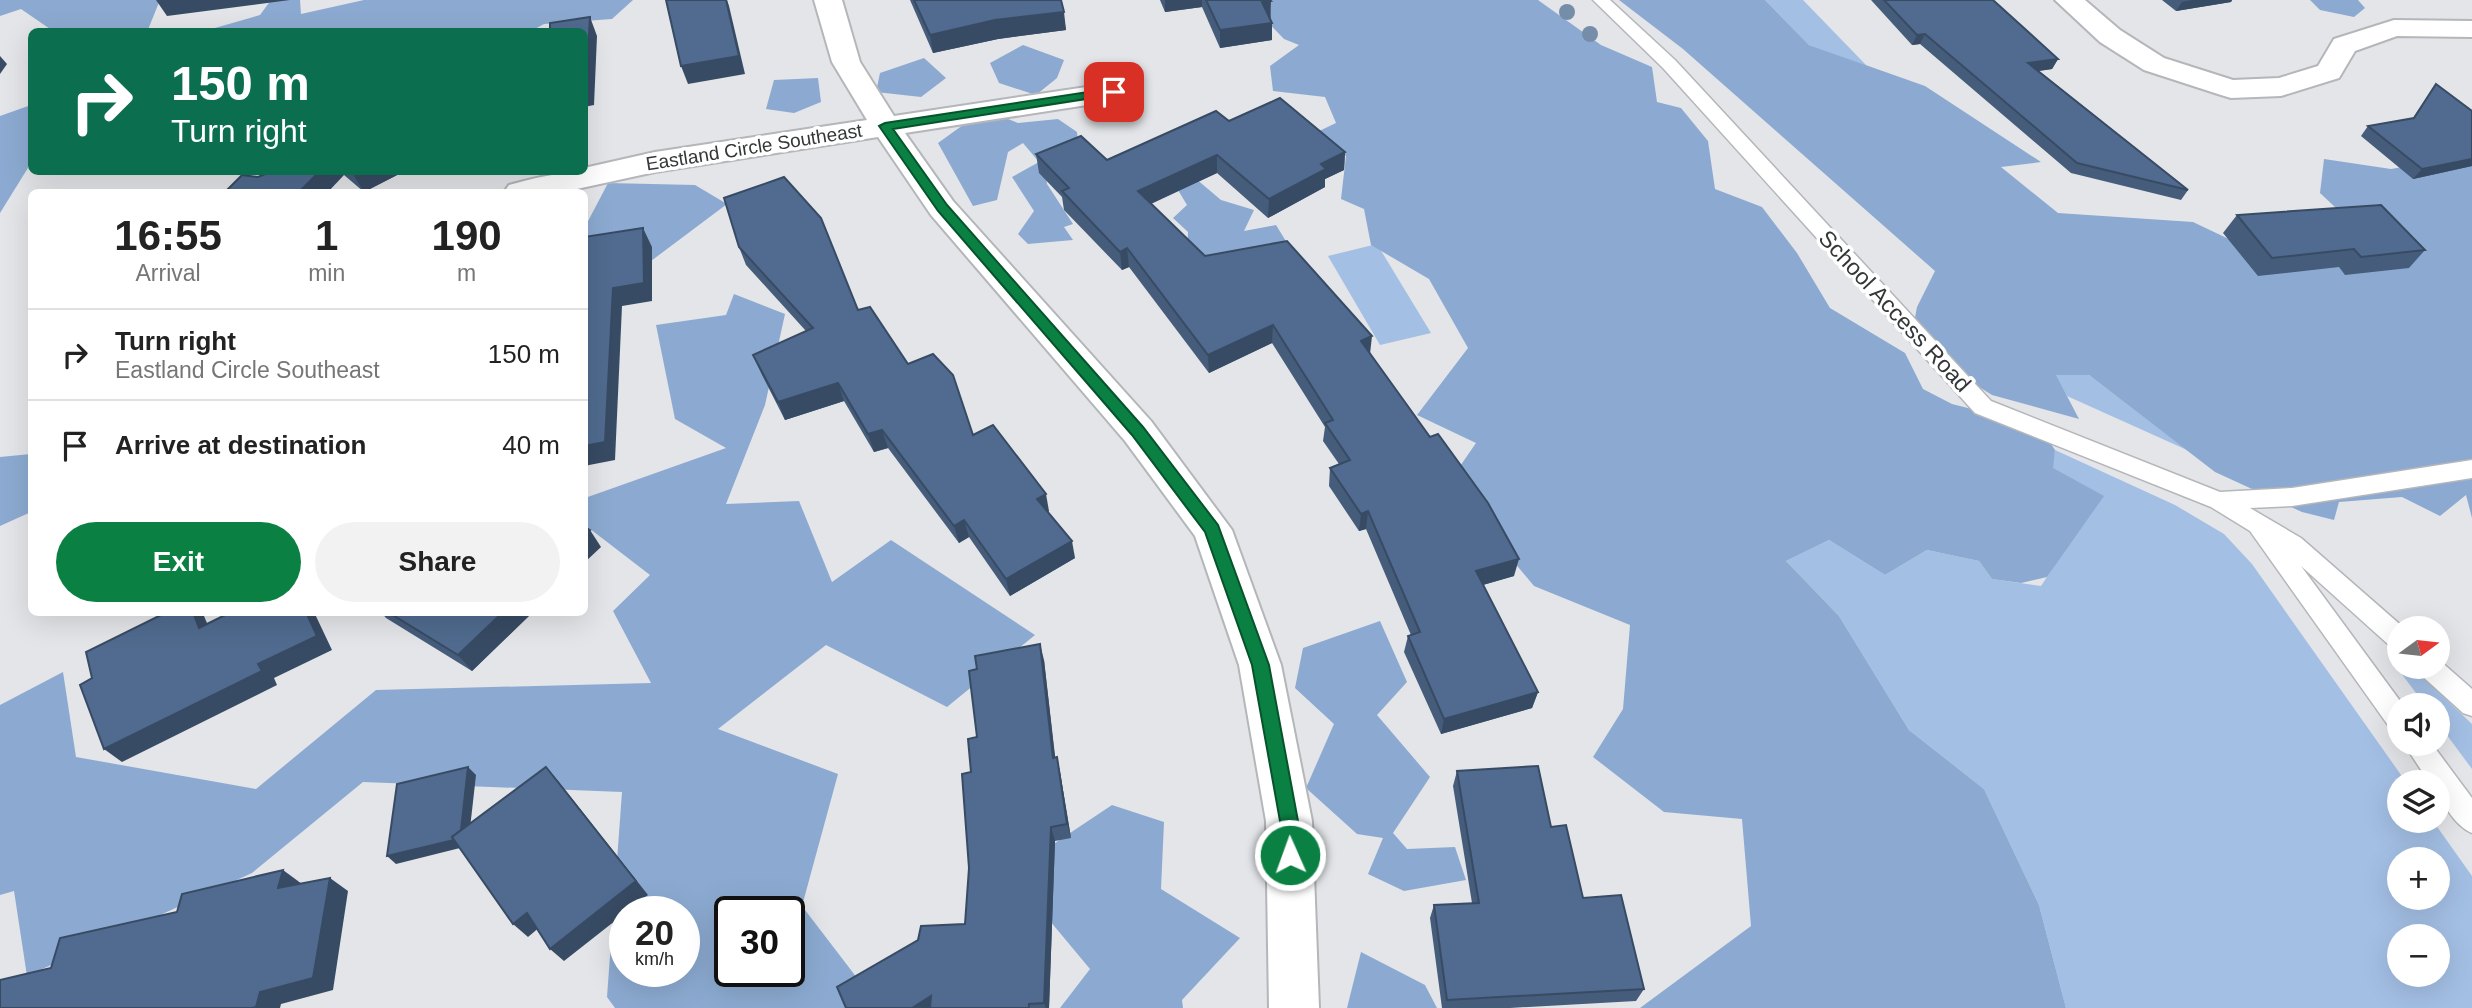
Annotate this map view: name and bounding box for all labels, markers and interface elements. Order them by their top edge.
icon: right [56,56,147,147]
text: 150 m [171,56,310,110]
pin [1084,62,1144,122]
icon: arrive [1095,73,1133,111]
text: Turn right [171,113,307,149]
street label: Eastland Circle Southeast [644,119,864,174]
text: 16:55 [114,212,222,259]
text: 1 [315,212,338,259]
text: 190 [432,212,502,259]
street label: School Access Road [1814,225,1976,397]
text: Arrival [135,260,201,286]
text: min [308,260,345,286]
text: m [457,260,476,286]
text: Turn right [115,326,236,356]
icon: right [56,336,94,374]
text: 150 m [488,339,560,369]
text: Eastland Circle Southeast [115,357,380,383]
icon: arrive [56,427,94,465]
text: Arrive at destination [115,430,366,460]
text: 40 m [502,430,560,460]
button: Exit [56,522,301,602]
button: Share [315,522,560,602]
north arrow [2387,616,2450,679]
map controls [2387,616,2450,987]
button: sound [2387,693,2450,756]
button: layers [2387,770,2450,833]
position arrow [1253,818,1327,892]
button: + [2387,847,2450,910]
speed limit sign: 30 [714,896,805,987]
text: 20 [635,913,674,952]
button: − [2387,924,2450,987]
text: km/h [635,949,674,969]

